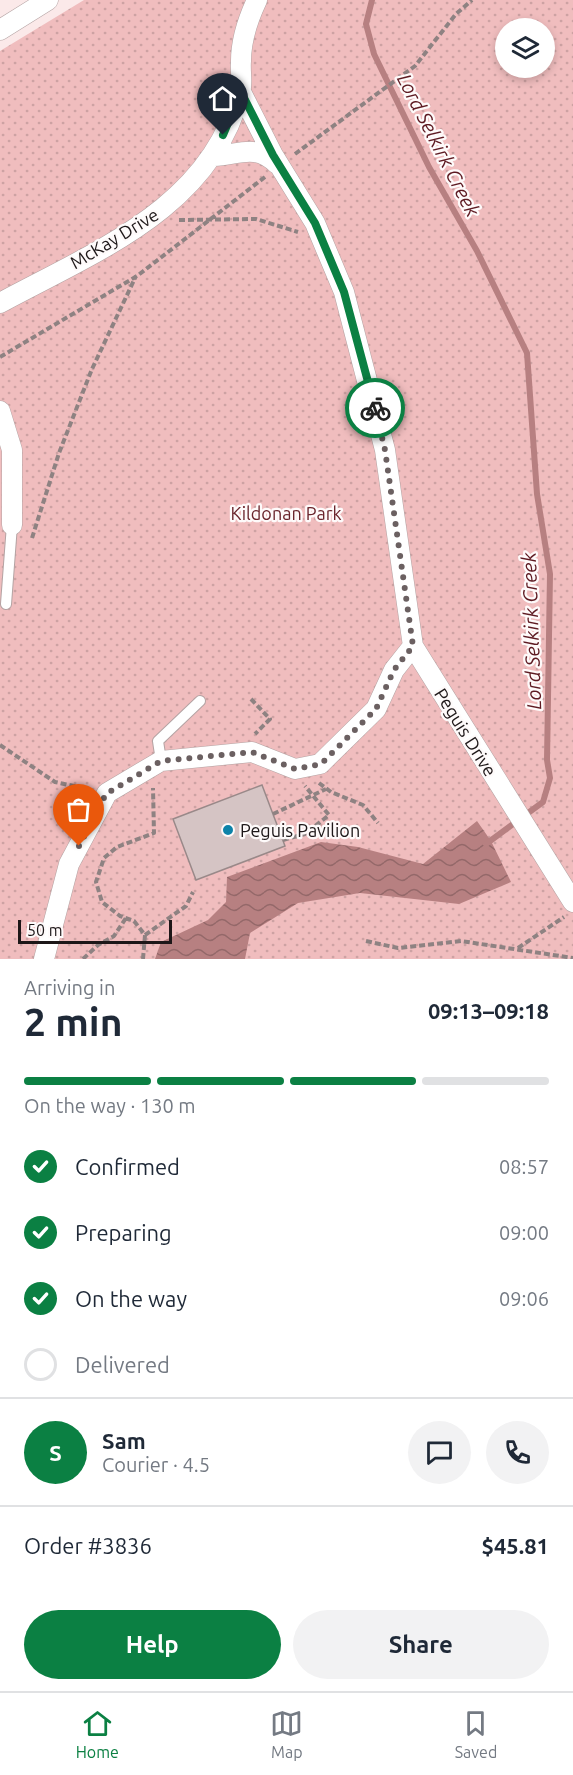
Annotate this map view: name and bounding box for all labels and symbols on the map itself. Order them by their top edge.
water label: Lord Selkirk Creek [393,70,485,221]
pin [197,73,248,135]
street label: McKay Drive [66,204,162,272]
courier [345,378,405,438]
park label: Kildonan Park [230,503,342,523]
water label: Lord Selkirk Creek [517,551,545,710]
street label: Peguis Drive [431,684,501,780]
pin [53,784,104,846]
place label: Peguis Pavilion [240,820,360,840]
marker: Peguis Pavilion [221,823,235,837]
scale bar [18,917,172,944]

